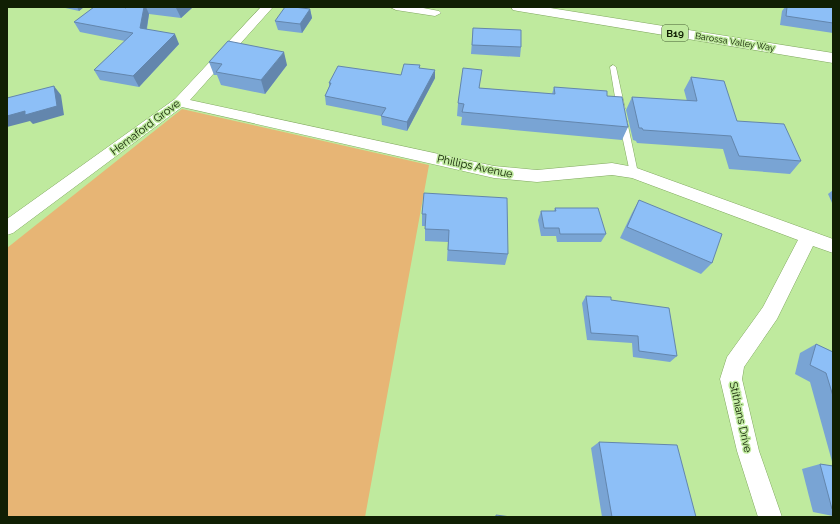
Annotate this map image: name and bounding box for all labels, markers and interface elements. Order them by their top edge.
road number: B19 [662,25,688,41]
street label: Barossa Valley Way [694,31,776,53]
street label: Hemaford Grove [108,97,183,158]
street label: Phillips Avenue [436,152,515,181]
street label: Stithians Drive [727,381,754,454]

